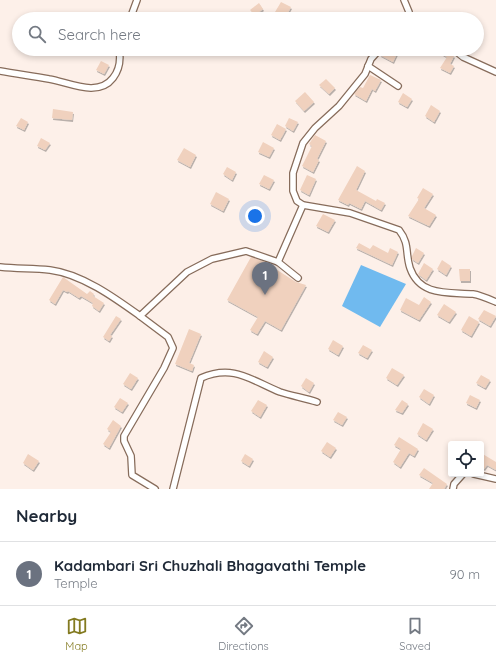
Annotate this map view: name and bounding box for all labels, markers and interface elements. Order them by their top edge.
search box [12,12,484,56]
icon: search [26,23,48,45]
text: Search here [58,25,141,44]
your location [245,206,265,226]
pin: 1 [252,262,278,295]
map controls [448,441,484,477]
button: locate [448,441,484,477]
text: Nearby [16,505,77,526]
text: Kadambari Sri Chuzhali Bhagavathi Temple [54,556,366,575]
text: 1 [26,566,32,582]
text: 90 m [450,566,480,582]
text: Temple [54,575,98,591]
tab: Map [65,615,88,653]
tab: Directions [218,615,269,653]
tab: Saved [399,615,431,653]

